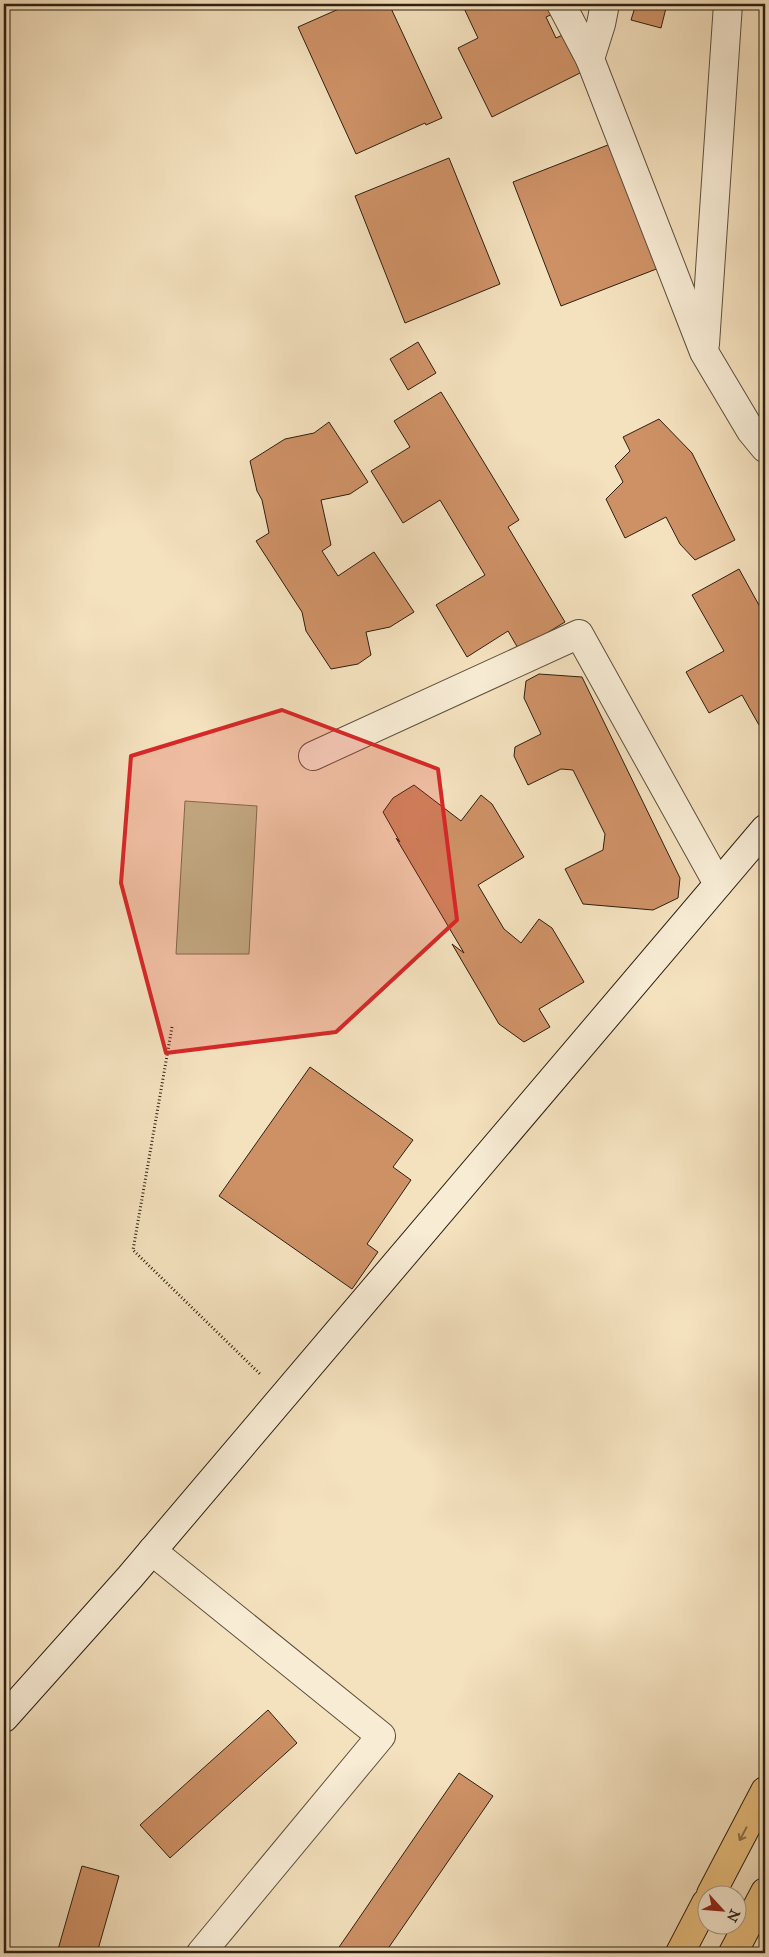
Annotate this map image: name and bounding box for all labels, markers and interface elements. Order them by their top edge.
one-way arrow [738,1826,747,1841]
north arrow [696,1884,746,1934]
text: N [723,1906,743,1925]

